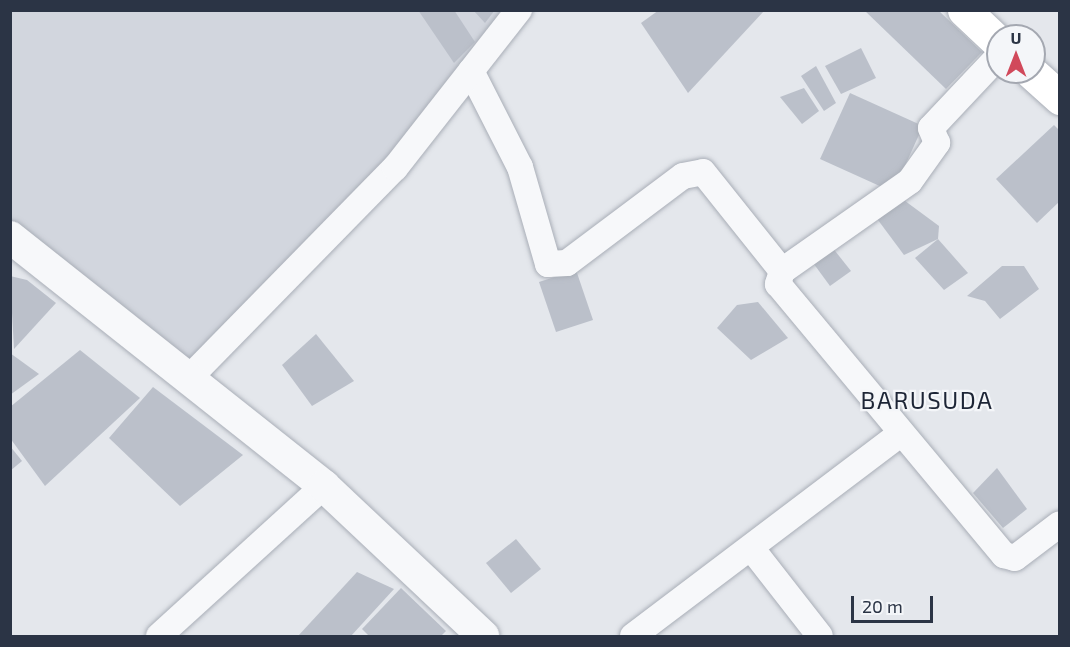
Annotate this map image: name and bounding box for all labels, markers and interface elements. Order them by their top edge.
north arrow [986,24,1046,84]
text: U [1011,28,1021,47]
district label: BARUSUDA [861,386,993,414]
scale bar [854,584,936,622]
text: 20 m [862,595,903,617]

